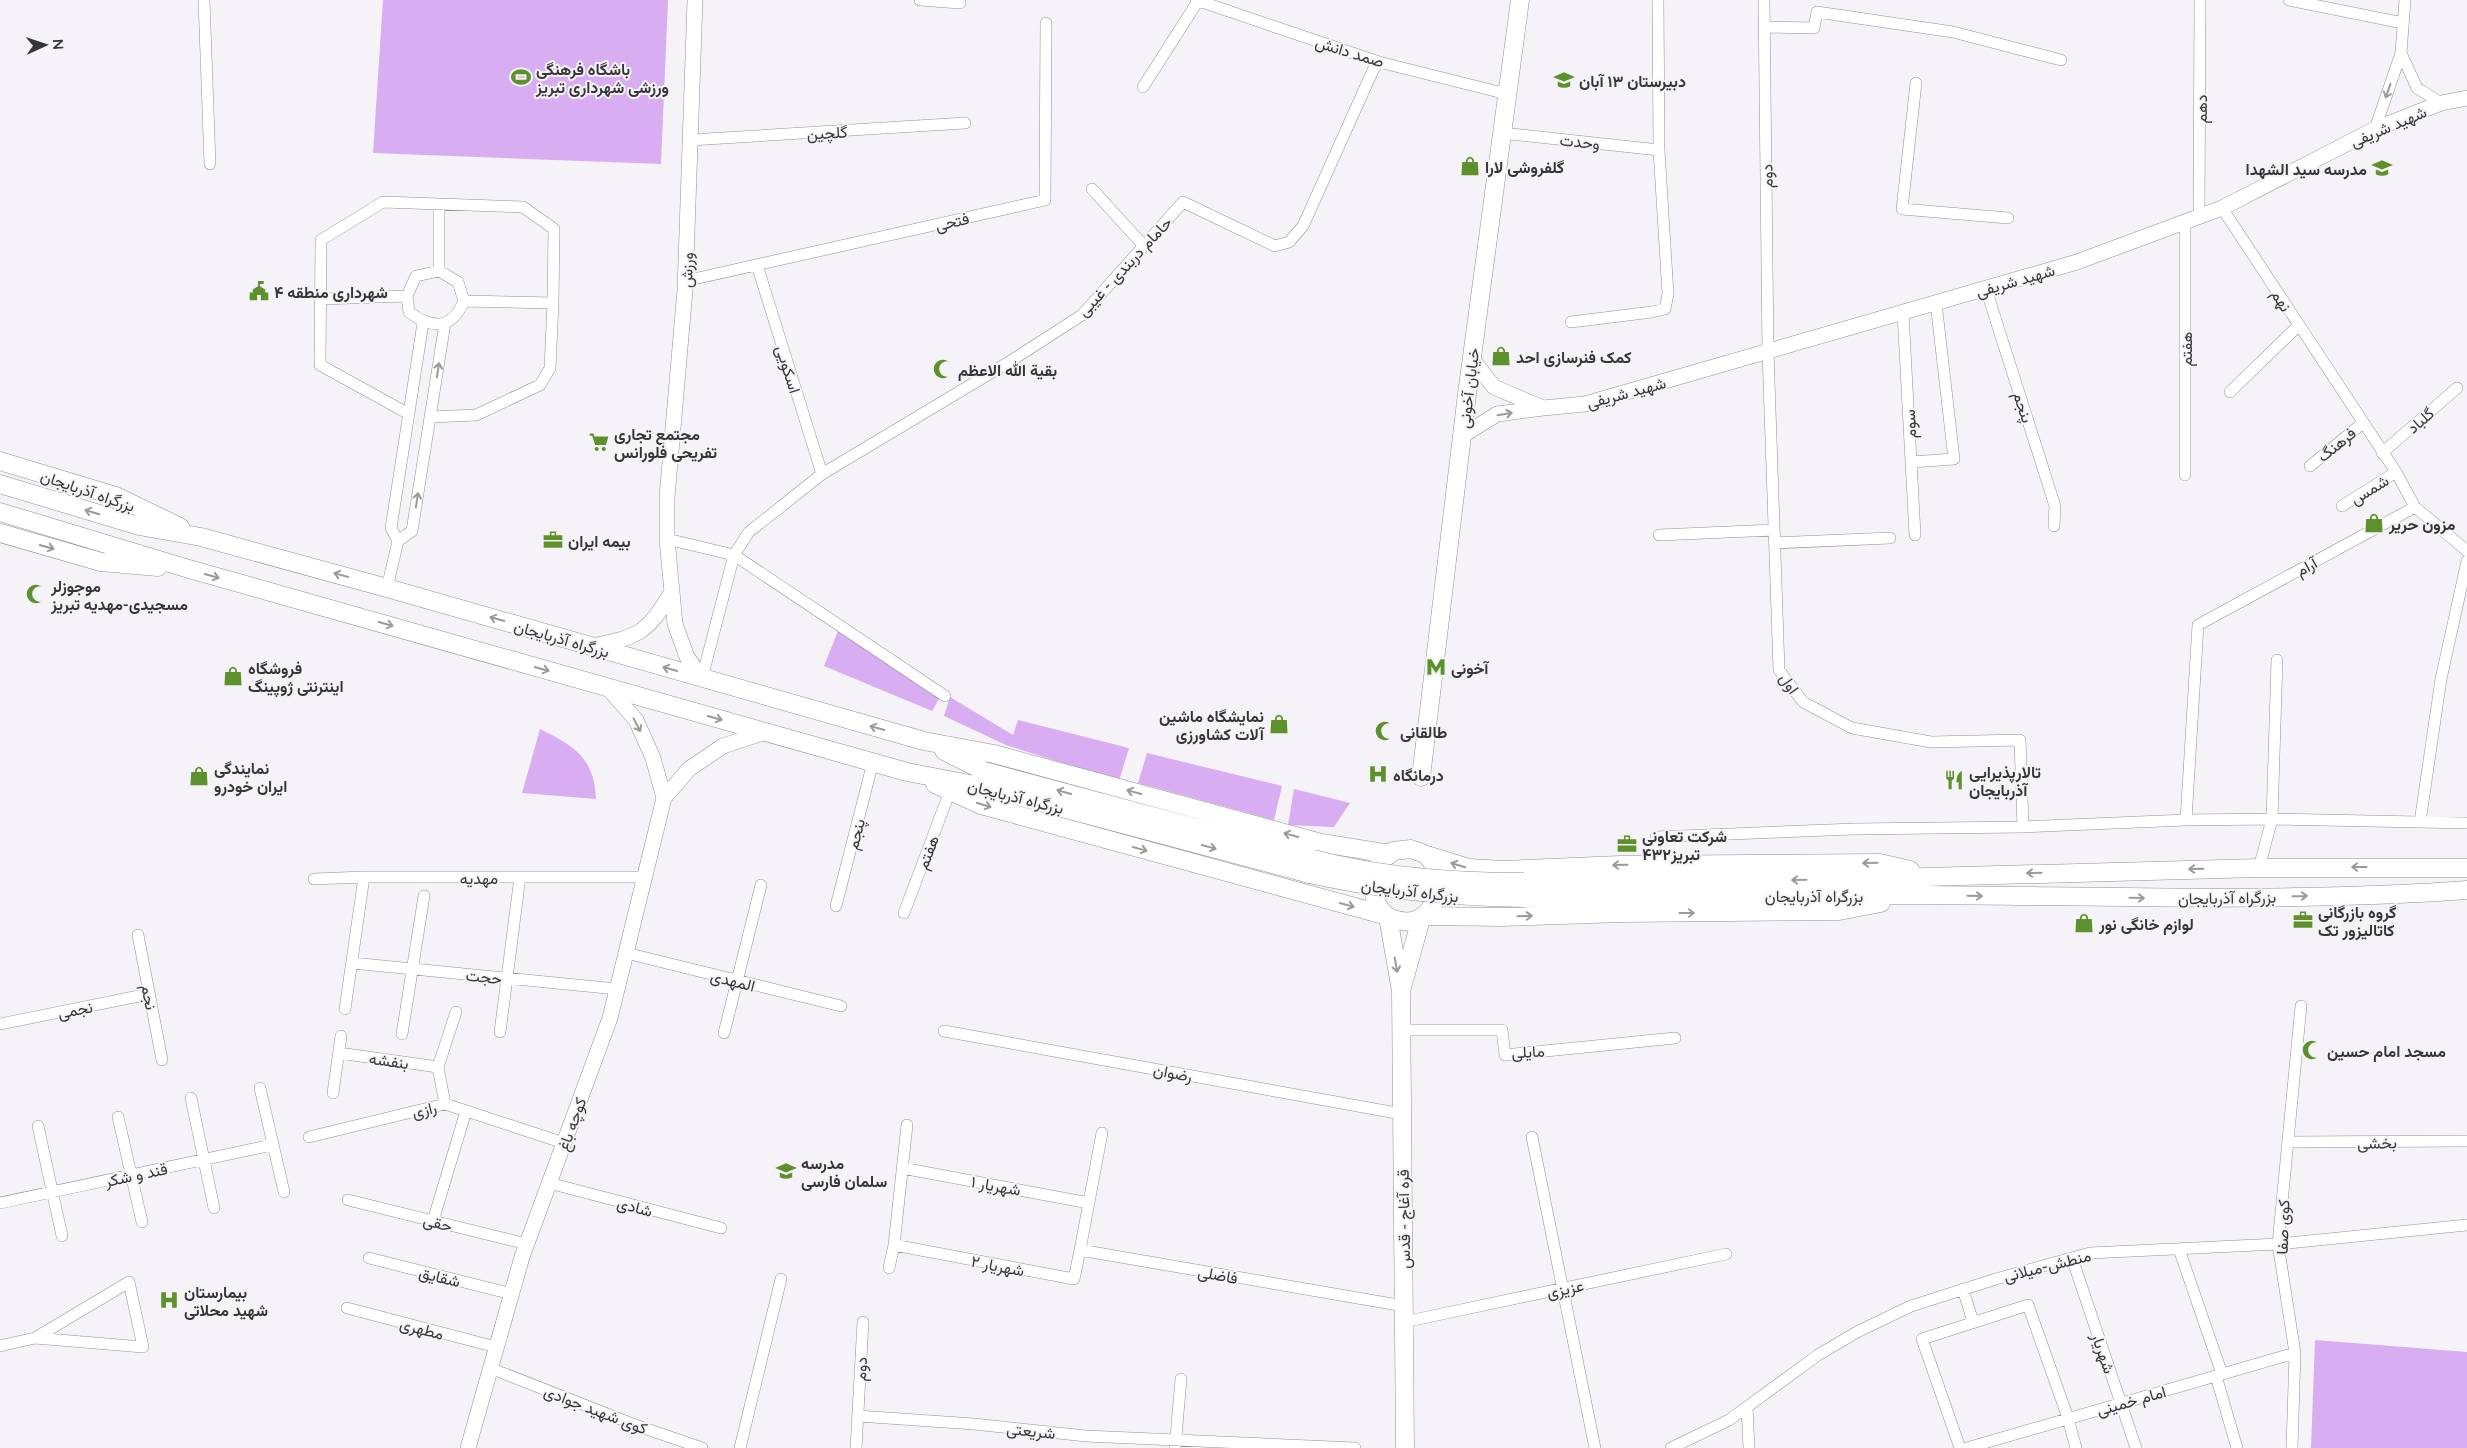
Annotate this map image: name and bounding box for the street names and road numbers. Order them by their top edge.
street label: صمد دانش [1313,32,1387,72]
street label: دهم [2191,95,2212,123]
street label: شهید شریفی [2347,101,2430,152]
street label: گلچین [806,121,848,146]
street label: وحدت [1559,129,1601,155]
street label: دوم [1756,164,1778,188]
street label: فتحی [933,208,971,236]
street label: حامام دربندی - غیبی [1073,212,1177,321]
street label: ورزش [676,252,698,288]
street label: شهید شریفی [1973,260,2057,302]
street label: نهم [2266,285,2296,316]
street label: هفتم [2176,332,2197,366]
street label: اسکویی [771,343,805,396]
street label: خیابان آخونی [1454,346,1484,430]
street label: شهید شریفی [1584,372,1668,414]
street label: پنجم [2007,389,2038,426]
street label: گلباد [2403,403,2438,438]
street label: سوم [1899,409,1921,439]
street label: فرهنگ [2313,423,2360,467]
street label: بزرگراه آذربایجان [38,465,138,517]
street label: شمس [2346,470,2393,510]
street label: آرام [2292,552,2322,581]
street label: بزرگراه آذربایجان [512,615,612,663]
street label: اول [1775,669,1804,698]
street label: بزرگراه آذربایجان [965,775,1066,819]
street label: پنجم [842,816,871,852]
street label: هفتم [912,832,944,872]
street label: مهدیه [460,868,498,889]
street label: بزرگراه آذربایجان [1360,875,1460,907]
street label: بزرگراه آذربایجان [1765,886,1863,907]
street label: بزرگراه آذربایجان [2178,887,2276,909]
street label: حجت [465,965,503,988]
street label: المهدی [708,965,757,997]
street label: نجم [136,983,162,1012]
street label: نجمی [56,996,95,1024]
street label: مایلی [1511,1041,1545,1063]
street label: بنفشه [368,1048,410,1073]
street label: رضوان [1152,1059,1194,1087]
street label: کوچه باغ [553,1095,592,1154]
street label: رازی [410,1097,439,1123]
street label: بخشی [2357,1132,2397,1154]
street label: قند و شکر [102,1158,169,1192]
street label: قره آغاج - قدس [1393,1169,1416,1269]
street label: شهریار ۱ [969,1171,1022,1201]
street label: شادی [615,1192,655,1222]
street label: کوی صفا [2272,1199,2294,1255]
street label: حقی [421,1209,455,1237]
street label: منطش-میلانی [2001,1245,2093,1287]
street label: شهریار ۲ [969,1251,1026,1281]
street label: فاضلی [1196,1261,1240,1289]
street label: شقایق [417,1262,463,1292]
street label: عزیزی [1545,1275,1586,1303]
street label: مطهری [397,1313,446,1345]
street label: شهریار [2086,1329,2120,1376]
street label: دوم [850,1356,872,1382]
street label: کوی شهید جوادی [541,1381,650,1439]
street label: امام خمینی [2094,1381,2169,1421]
street label: شریعتی [1005,1418,1056,1444]

